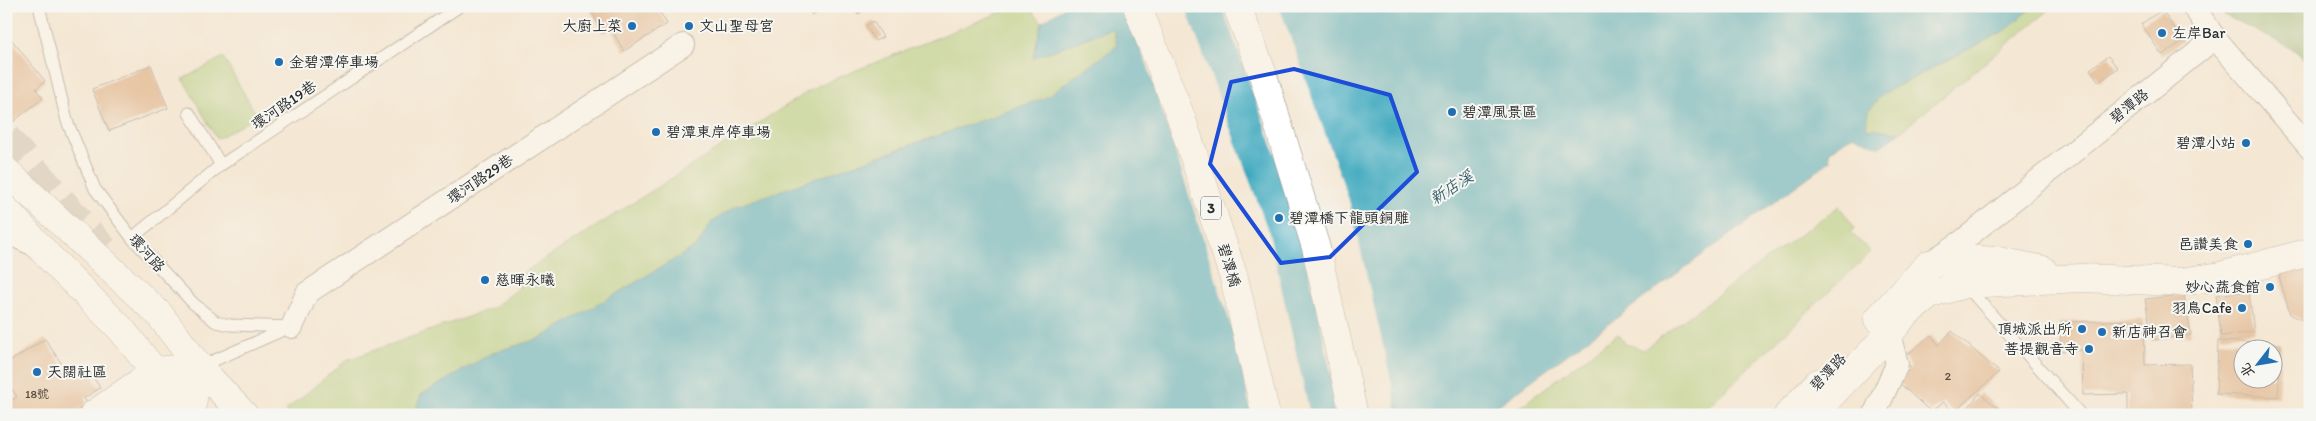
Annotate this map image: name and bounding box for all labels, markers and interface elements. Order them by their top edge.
place label: 大廚上菜 [562,17,622,35]
place label: 文山聖母宮 [699,17,774,35]
marker: 大廚上菜 [626,20,638,32]
marker: 文山聖母宮 [683,20,695,32]
place label: 左岸Bar [2172,24,2226,42]
marker: 左岸Bar [2156,27,2168,39]
place label: 金碧潭停車場 [289,53,379,71]
marker: 金碧潭停車場 [273,56,285,68]
street label: 環河路19巷 [248,77,320,133]
street label: 碧潭路 [2106,85,2152,127]
place label: 碧潭風景區 [1462,103,1537,121]
marker: 碧潭風景區 [1446,106,1458,118]
place label: 碧潭東岸停車場 [666,123,771,141]
marker: 碧潭東岸停車場 [650,126,662,138]
place label: 碧潭小站 [2176,134,2236,152]
marker: 碧潭小站 [2240,137,2252,149]
street label: 環河路29巷 [444,150,516,208]
water label: 新店溪 [1426,166,1477,208]
road number: 3 [1201,197,1221,220]
place label: 碧潭橋下龍頭銅雕 [1289,209,1409,227]
marker: 碧潭橋下龍頭銅雕 [1273,212,1285,224]
street label: 環河路 [125,230,169,276]
place label: 邑讚美食 [2178,235,2238,253]
marker: 邑讚美食 [2242,238,2254,250]
street label: 碧潭橋 [1214,241,1244,289]
place label: 慈暉永曦 [495,271,555,289]
marker: 慈暉永曦 [479,274,491,286]
place label: 妙心蔬食館 [2185,278,2260,296]
marker: 妙心蔬食館 [2264,281,2276,293]
place label: 羽鳥Cafe [2172,299,2232,317]
marker: 羽鳥Cafe [2236,302,2248,314]
place label: 頂城派出所 [1997,320,2072,338]
marker: 頂城派出所 [2076,323,2088,335]
place label: 新店神召會 [2112,323,2187,341]
marker: 新店神召會 [2096,326,2108,338]
north arrow [2234,338,2284,388]
place label: 菩提觀音寺 [2004,340,2079,358]
marker: 菩提觀音寺 [2083,343,2095,355]
street label: 碧潭路 [1806,349,1850,395]
text: 北 [2236,360,2258,381]
place label: 天闊社區 [47,363,107,381]
marker: 天闊社區 [31,366,43,378]
house number: 2 [1945,369,1952,383]
house number: 18號 [25,387,49,401]

